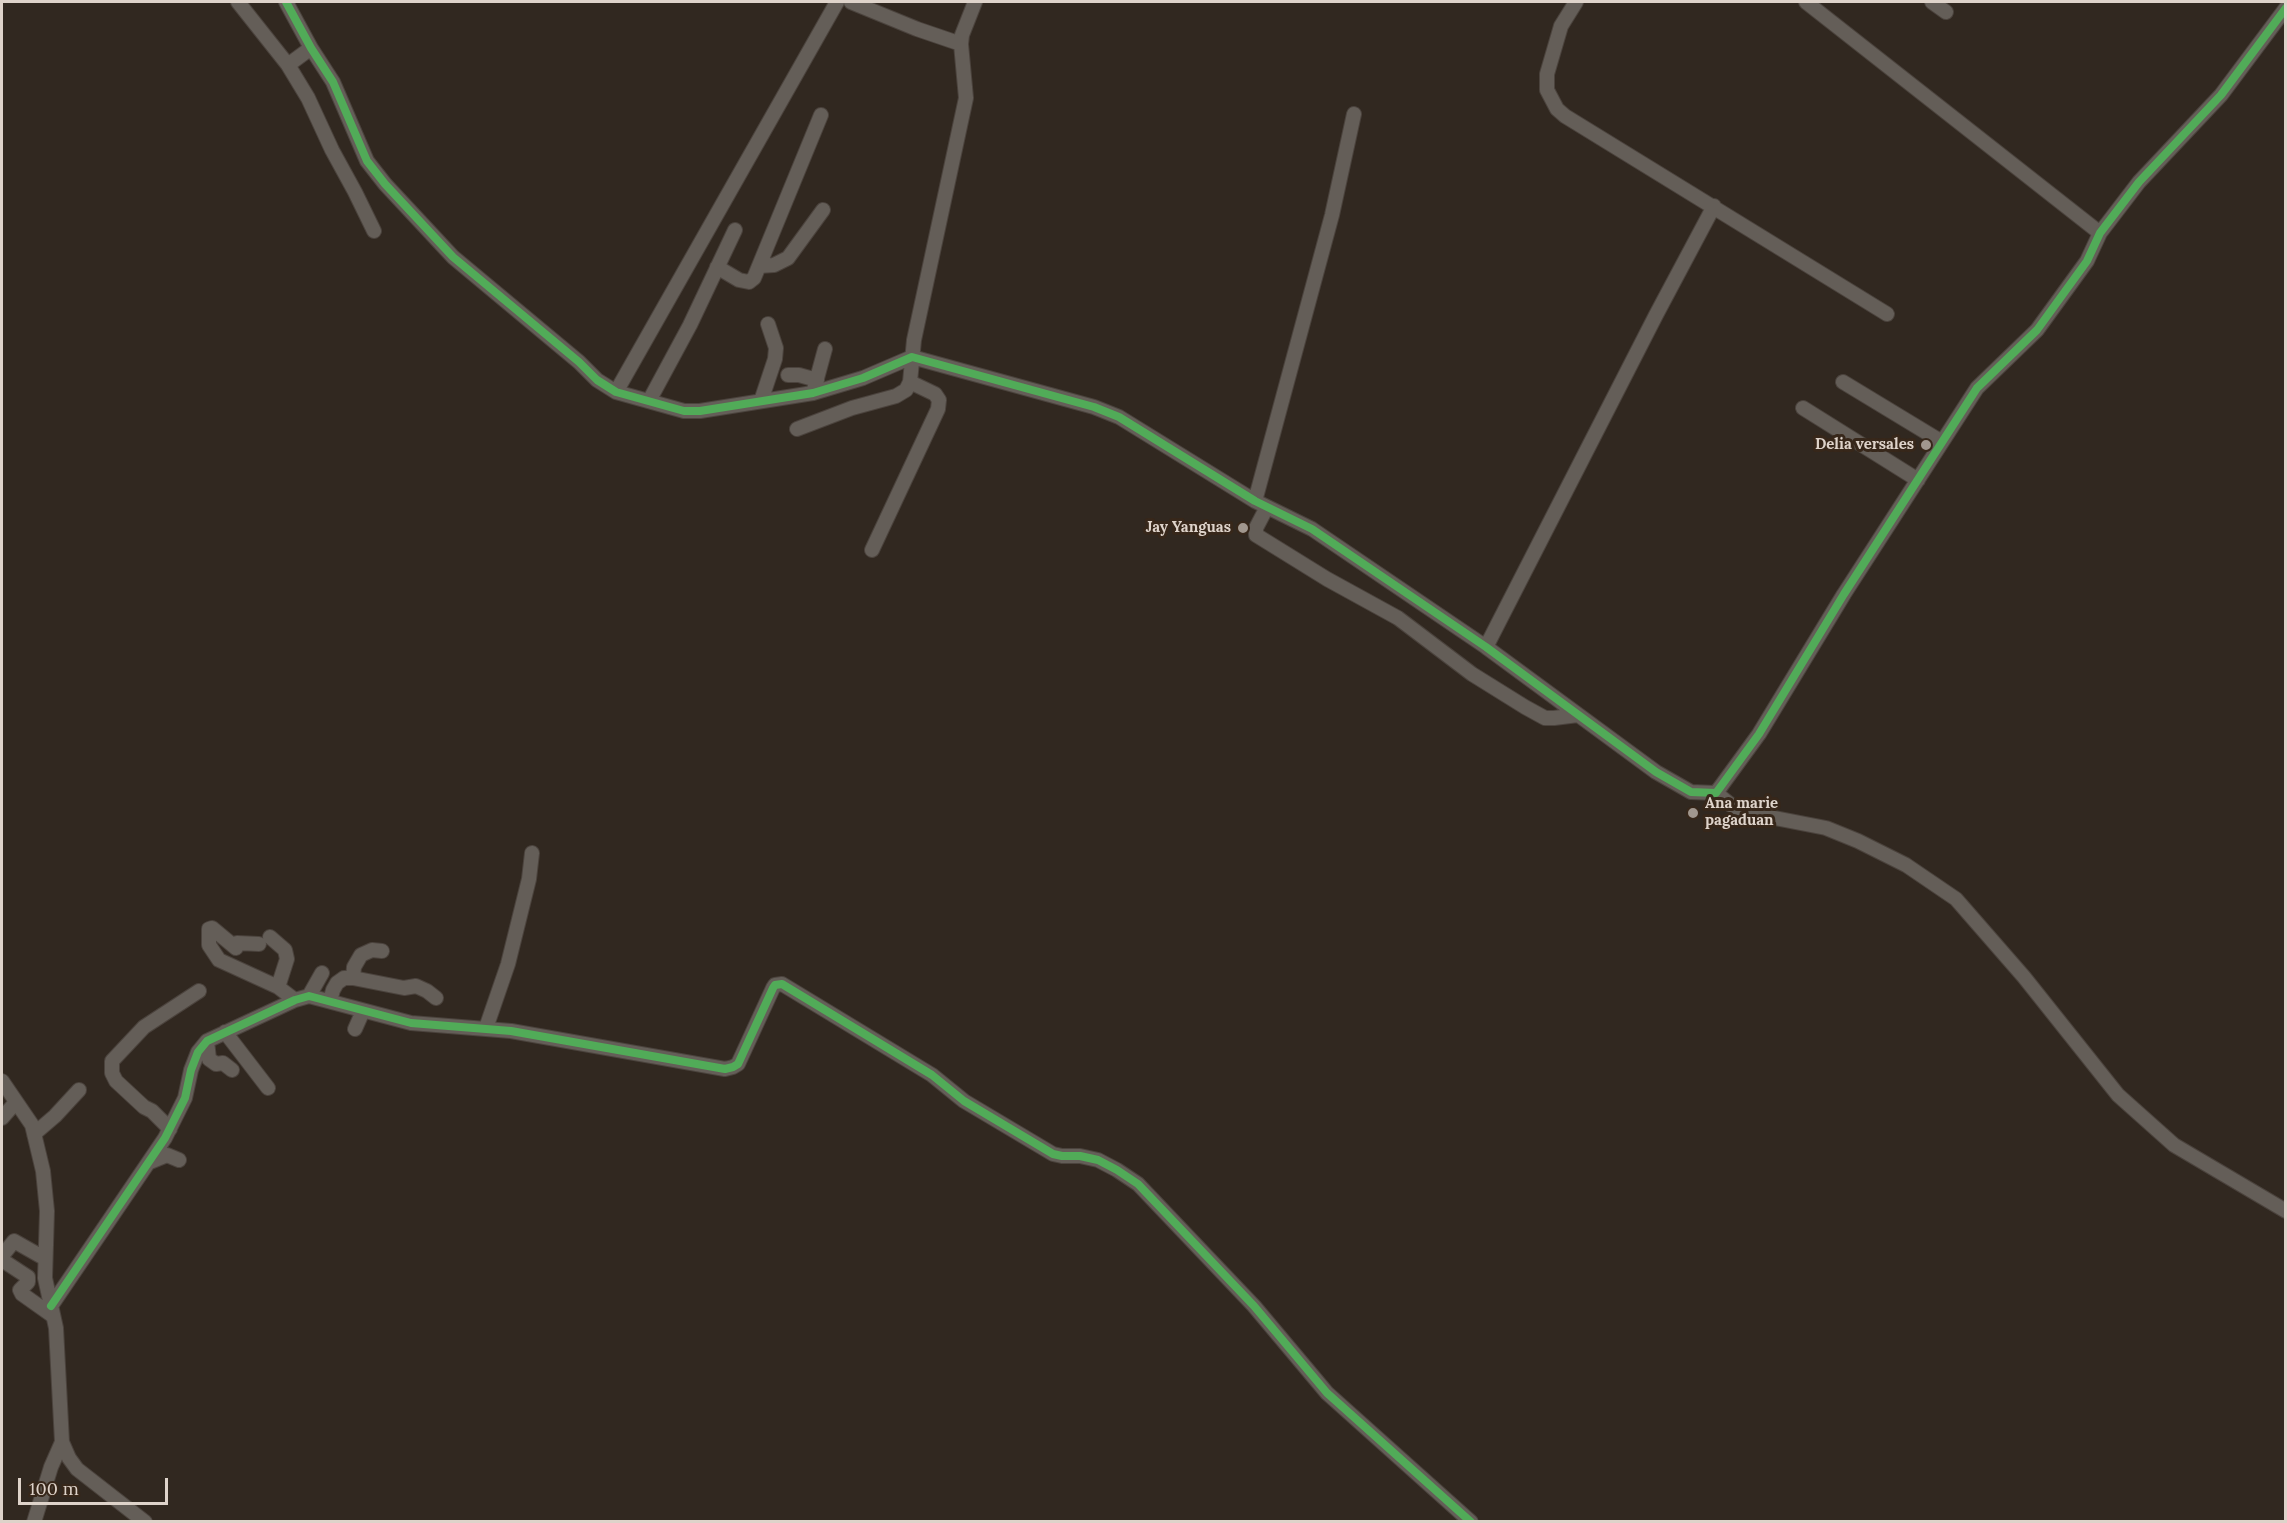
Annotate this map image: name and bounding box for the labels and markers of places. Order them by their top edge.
place label: Delia versales [1815,436,1914,454]
marker: Delia versales [1919,438,1933,452]
place label: Jay Yanguas [1146,519,1231,537]
marker: Jay Yanguas [1236,521,1250,535]
place label: Ana marie pagaduan [1705,795,1778,830]
marker: Ana marie pagaduan [1686,806,1700,820]

